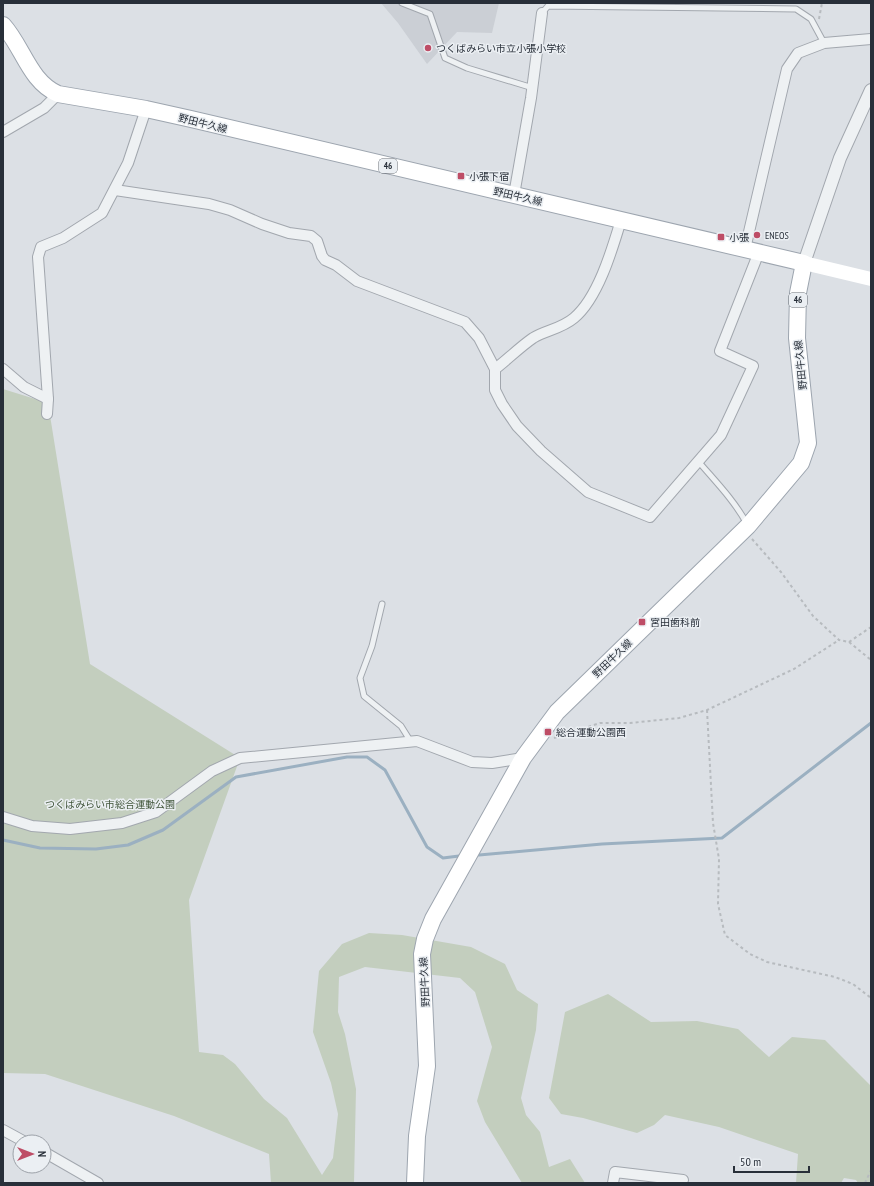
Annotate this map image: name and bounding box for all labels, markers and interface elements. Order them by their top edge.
place label: つくばみらい市立小張小学校 [436,42,566,55]
marker: つくばみらい市立小張小学校 [423,43,433,53]
street label: 野田牛久線 [177,111,229,136]
road number: 46 [379,159,397,173]
place label: 小張下宿 [469,170,509,183]
marker: 小張下宿 [456,171,466,181]
street label: 野田牛久線 [492,185,544,208]
place label: ENEOS [765,229,789,242]
marker: ENEOS [752,230,762,240]
place label: 小張 [729,231,749,244]
marker: 小張 [716,232,726,242]
road number: 46 [789,293,807,307]
street label: 野田牛久線 [791,339,810,390]
place label: 宮田歯科前 [650,616,700,629]
marker: 宮田歯科前 [637,617,647,627]
street label: 野田牛久線 [590,636,635,680]
place label: 総合運動公園西 [556,726,626,739]
marker: 総合運動公園西 [543,727,553,737]
park label: つくばみらい市総合運動公園 [45,798,175,811]
street label: 野田牛久線 [417,957,432,1007]
north arrow [12,1134,52,1174]
scale bar [734,1148,809,1174]
text: N [35,1151,49,1157]
text: 50 m [740,1154,761,1169]

